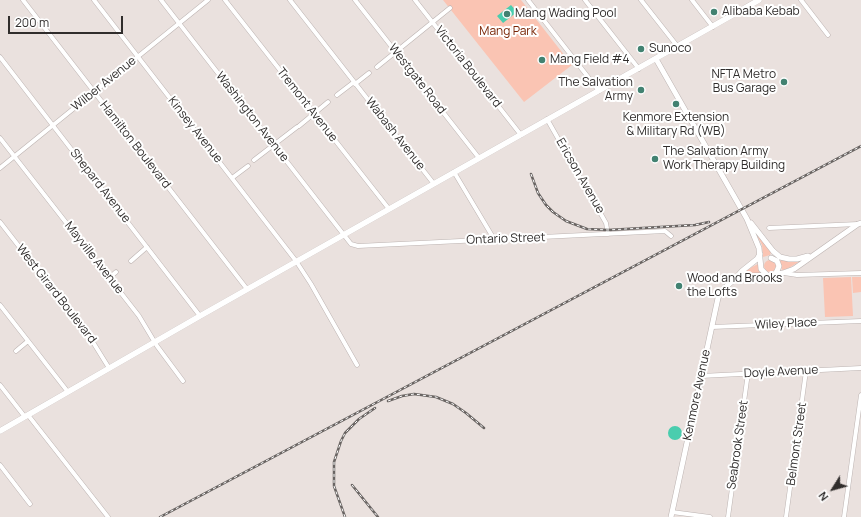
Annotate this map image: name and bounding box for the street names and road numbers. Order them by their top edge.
street label: Victoria Boulevard [432,23,504,111]
street label: Westgate Road [385,41,449,117]
street label: Wilber Avenue [69,54,139,114]
street label: Tremont Avenue [274,65,340,145]
street label: Washington Avenue [212,69,292,165]
street label: Kinsey Avenue [165,94,225,166]
street label: Wabash Avenue [362,95,428,173]
street label: Hamilton Boulevard [96,99,174,191]
street label: Ericson Avenue [553,136,607,216]
street label: Shepard Avenue [67,146,133,226]
street label: Mayville Avenue [61,219,127,297]
street label: Ontario Street [466,230,546,248]
street label: West Girard Boulevard [13,242,99,346]
street label: Wiley Place [754,315,818,333]
street label: Kenmore Avenue [680,348,714,442]
street label: Doyle Avenue [743,363,819,381]
street label: Seabrook Street [725,399,751,491]
street label: Belmont Street [784,401,810,487]

